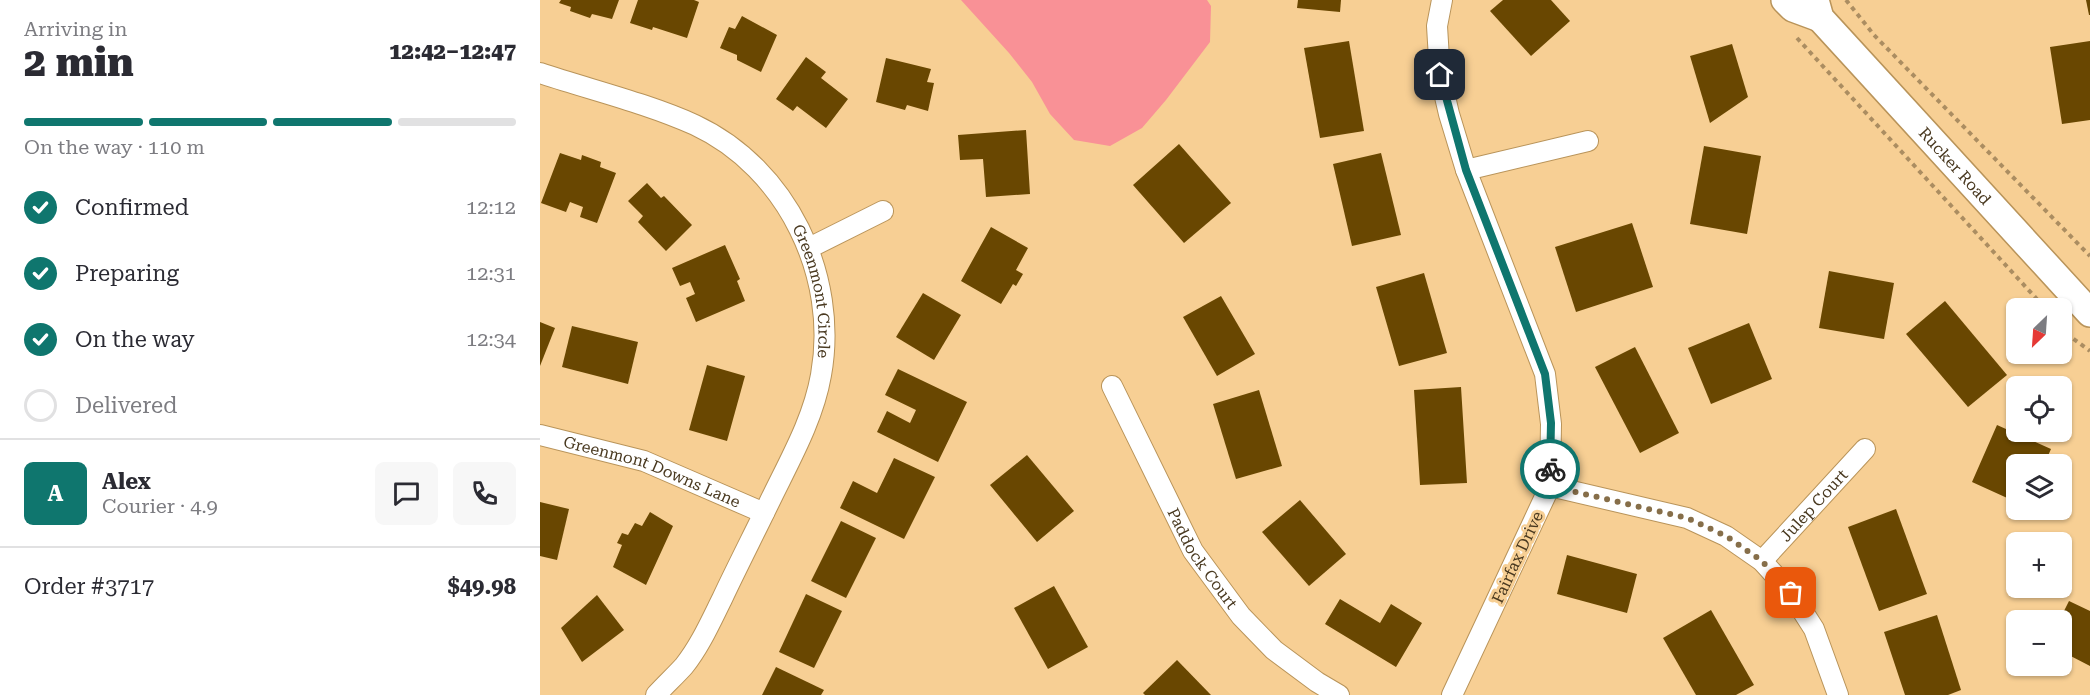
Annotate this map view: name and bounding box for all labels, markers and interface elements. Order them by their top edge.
text: Arriving in [24,17,127,41]
text: 12:42–12:47 [389,39,516,64]
text: 2 min [24,40,134,86]
pin [1414,49,1465,100]
icon: home [1423,58,1456,91]
street label: Rucker Road [1915,123,1995,209]
text: On the way · 110 m [24,135,205,159]
icon: check [24,191,57,224]
text: Confirmed [75,195,189,220]
text: 12:12 [466,195,516,219]
street label: Greenmont Circle [788,221,834,359]
icon: check [24,257,57,290]
text: Preparing [75,261,179,286]
text: 12:31 [466,261,516,285]
north arrow [2006,298,2072,364]
map controls [2006,298,2072,676]
icon: check [24,323,57,356]
text: On the way [75,327,195,352]
text: 12:34 [466,327,516,351]
button: locate [2006,376,2072,442]
text: Delivered [75,393,177,418]
street label: Greenmont Downs Lane [561,432,743,512]
courier [1520,439,1580,499]
icon: bike [1534,453,1567,486]
button: layers [2006,454,2072,520]
button: chat [375,462,438,525]
button: phone [453,462,516,525]
street label: Julep Court [1776,465,1852,545]
text: Alex [102,469,151,494]
text: A [48,481,63,506]
text: Courier · 4.9 [102,494,218,518]
street label: Paddock Court [1163,505,1241,613]
street label: Fairfax Drive [1488,508,1547,606]
button: + [2006,532,2072,598]
pin [1765,567,1816,618]
text: Order #3717 [24,574,154,599]
text: $49.98 [447,574,516,599]
icon: bag [1774,576,1807,609]
button: − [2006,610,2072,676]

